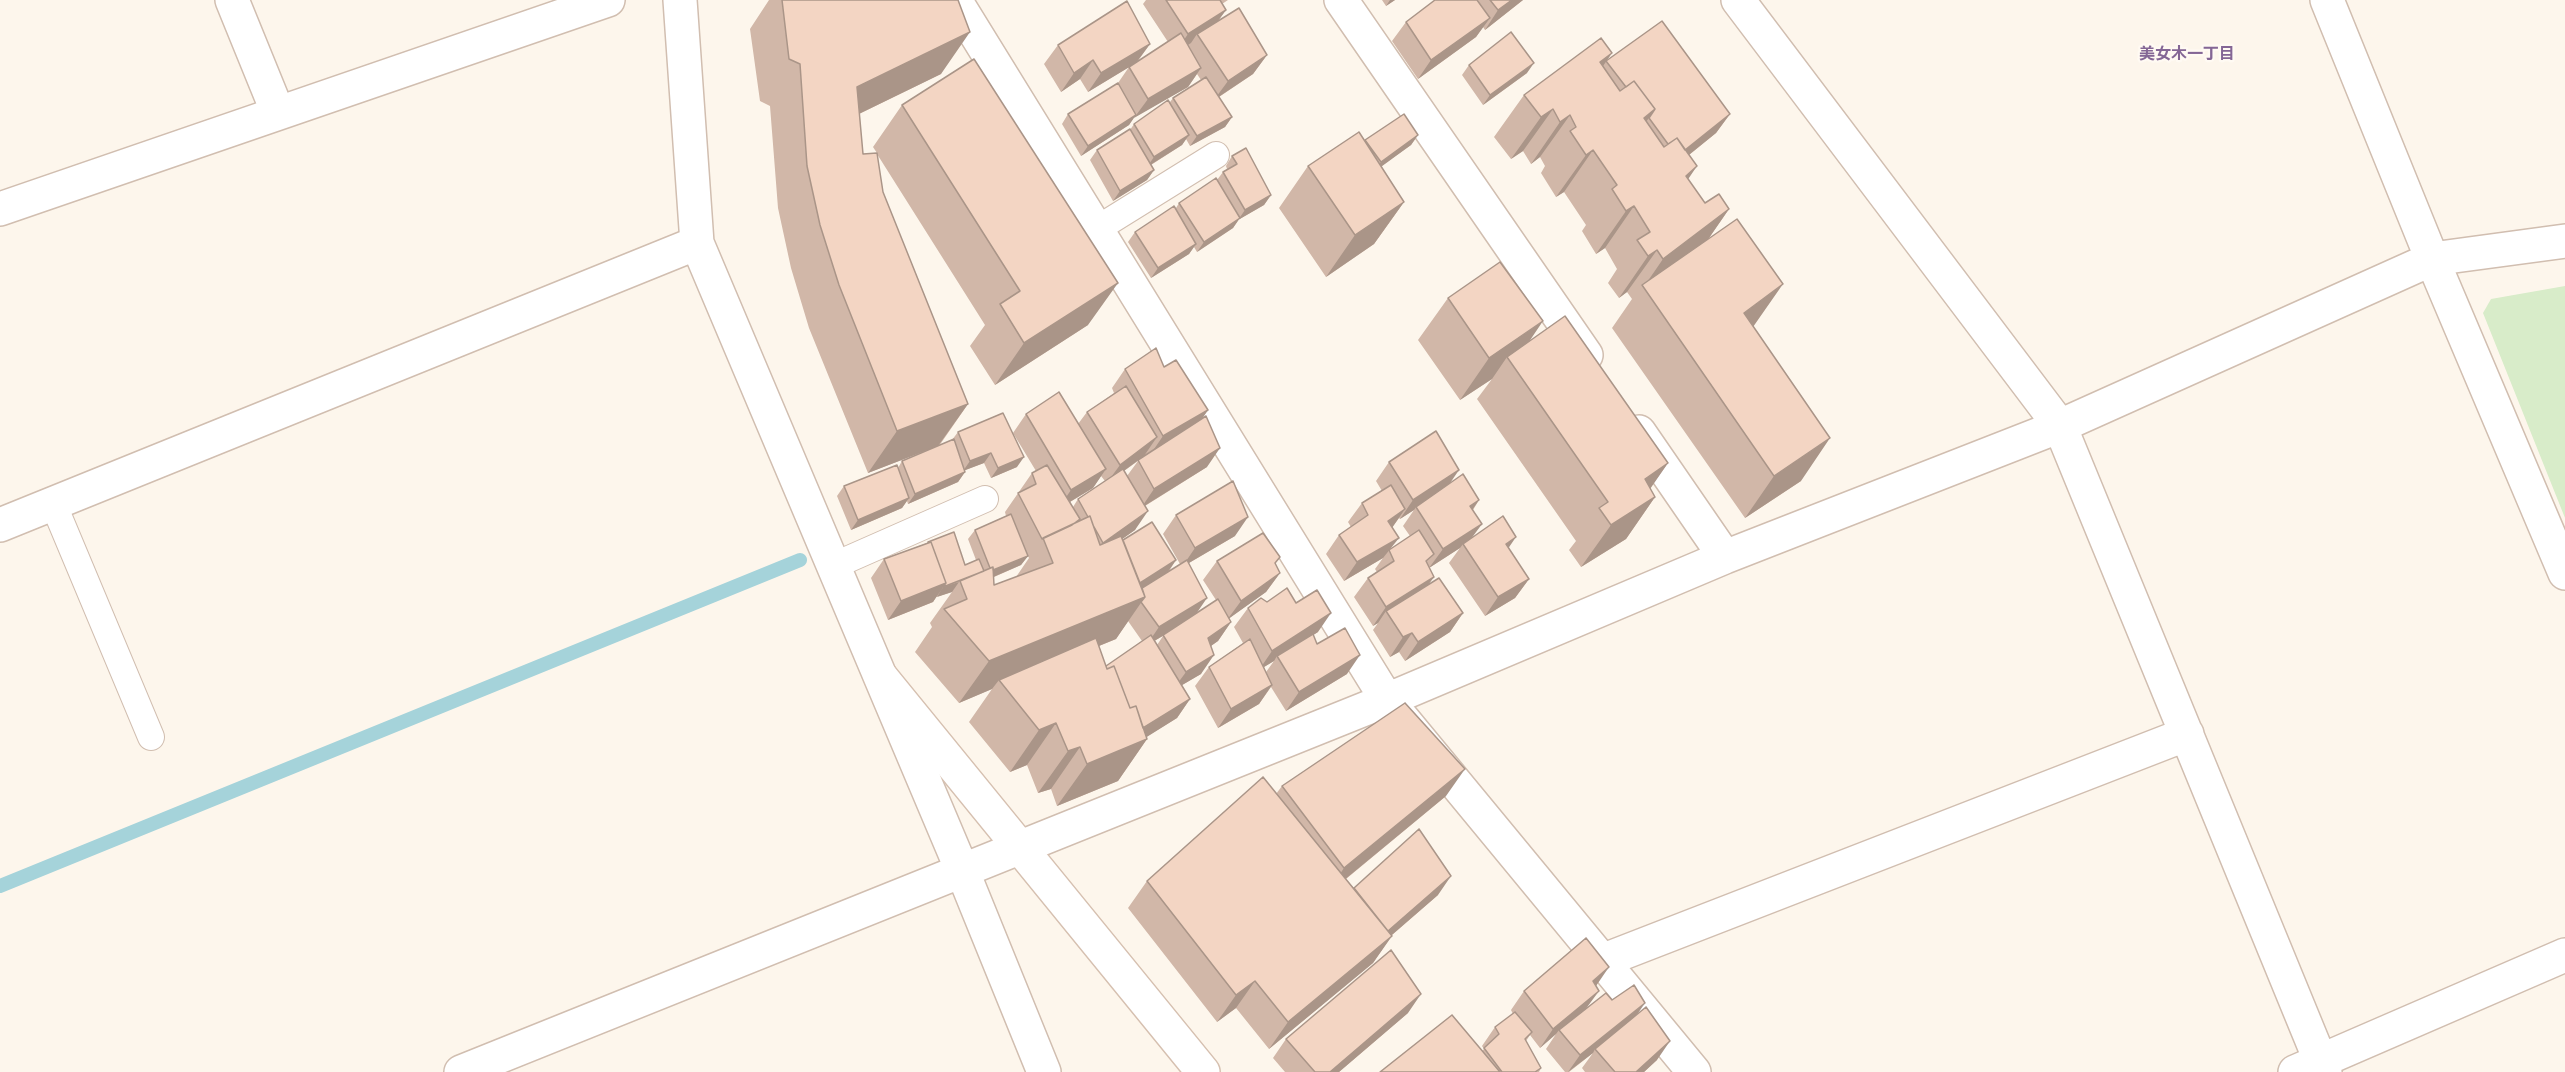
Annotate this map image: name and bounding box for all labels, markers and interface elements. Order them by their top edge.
district label: 美女木一丁目 [2139,45,2235,65]

